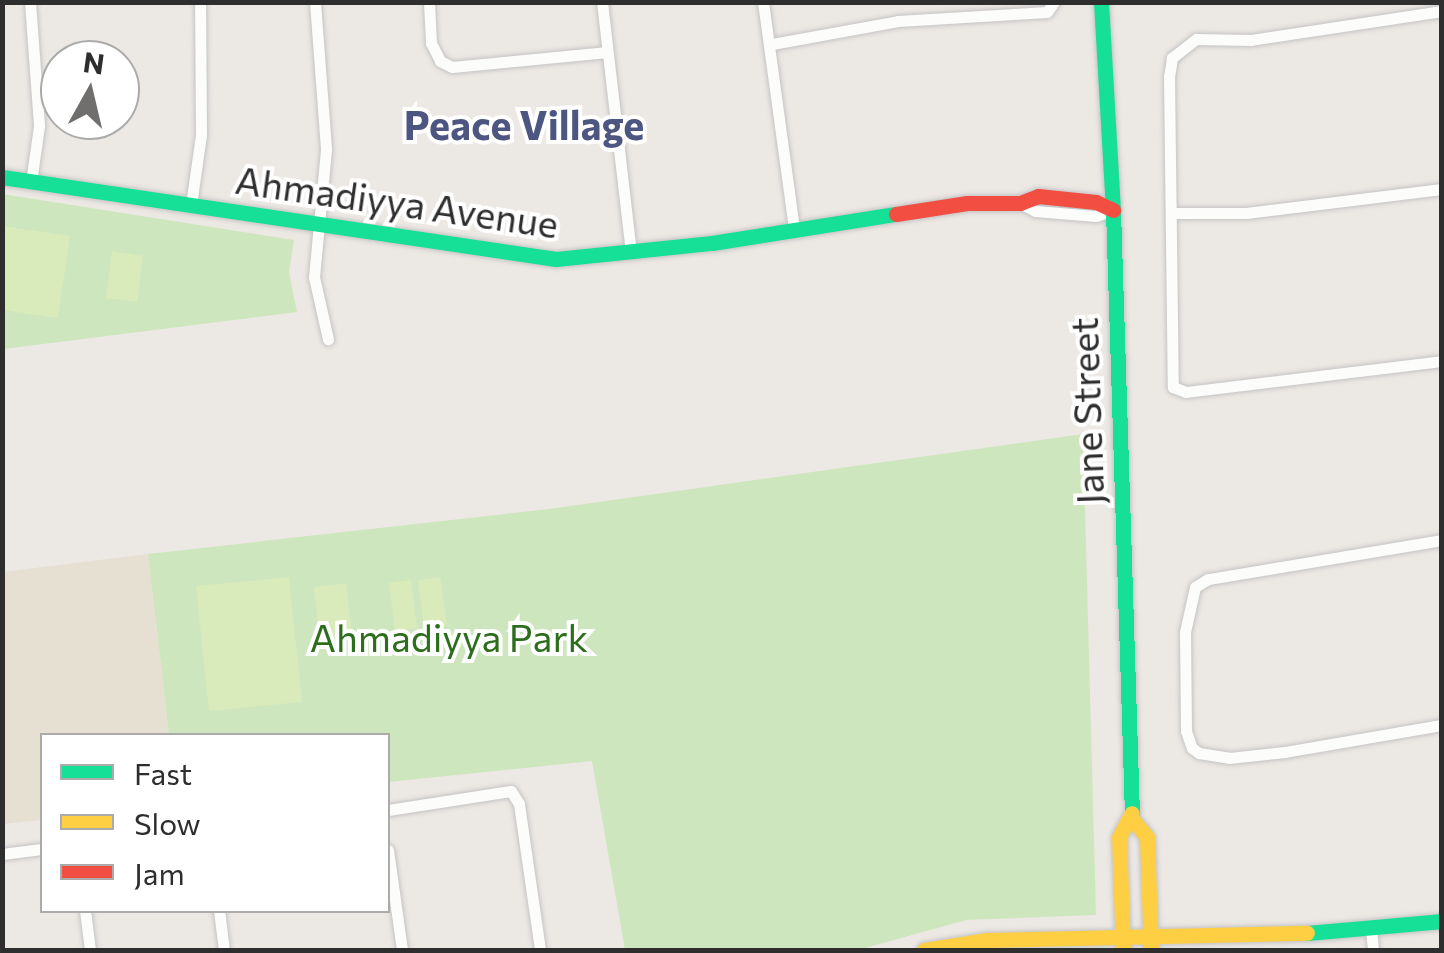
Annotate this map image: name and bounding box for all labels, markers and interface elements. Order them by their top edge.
north arrow [40,40,140,140]
text: N [81,44,107,81]
district label: Peace Village [404,100,644,148]
street label: Ahmadiyya Avenue [233,156,561,246]
street label: Jane Street [1060,317,1112,505]
park label: Ahmadiyya Park [310,614,588,660]
legend [40,733,390,913]
text: Fast [134,754,192,791]
text: Slow [134,804,201,841]
text: Jam [134,854,185,891]

